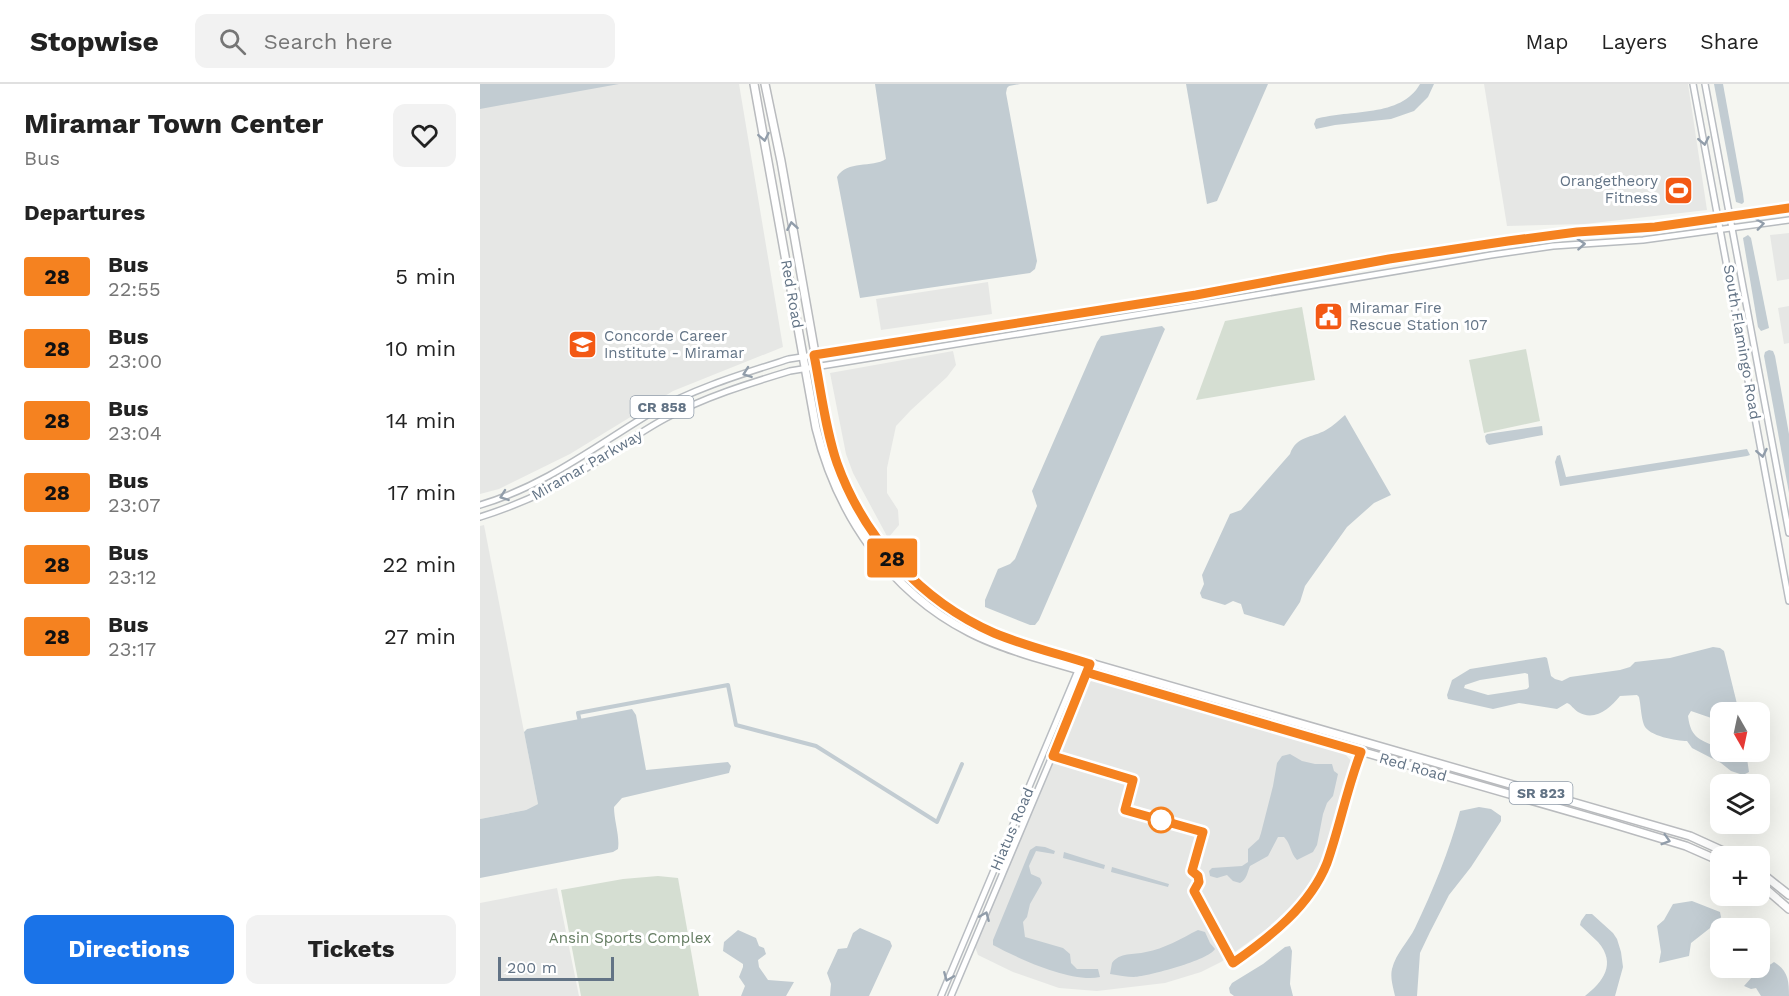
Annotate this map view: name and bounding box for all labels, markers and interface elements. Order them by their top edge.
search box [195,14,615,68]
text: Stopwise [30,25,159,58]
icon: search [216,25,249,58]
text: Search here [264,29,393,54]
text: Map [1525,29,1568,54]
text: Layers [1601,29,1667,54]
text: Share [1700,29,1759,54]
button: heart [393,104,456,167]
text: Miramar Town Center [24,107,323,140]
one-way arrow [757,131,770,141]
one-way arrow [1697,136,1710,146]
text: Bus [24,146,60,170]
place label: Orangetheory Fitness [1560,172,1658,207]
sports icon: Orangetheory Fitness [1663,174,1695,206]
text: Departures [24,200,145,225]
one-way arrow [1756,219,1765,231]
one-way arrow [786,221,799,231]
one-way arrow [1577,238,1586,251]
text: Bus [108,252,148,277]
street label: Red Road [777,258,807,330]
street label: South Flamingo Road [1719,263,1765,421]
text: 28 [44,264,70,289]
text: 5 min [395,264,456,289]
text: 22:55 [108,277,161,301]
place label: Miramar Fire Rescue Station 107 [1349,299,1487,334]
public building icon: Miramar Fire Rescue Station 107 [1312,301,1344,333]
text: Bus [108,324,148,349]
place label: Concorde Career Institute - Miramar [604,327,744,362]
school or university icon: Concorde Career Institute - Miramar [567,329,599,361]
text: 28 [44,336,70,361]
text: 10 min [386,336,456,361]
text: 23:00 [108,349,162,373]
one-way arrow [742,365,753,378]
text: Bus [108,396,148,421]
road number: CR 858 [630,396,693,418]
text: 28 [44,408,70,433]
text: 14 min [386,408,456,433]
text: 23:04 [108,421,162,445]
street label: Miramar Parkway [528,426,646,504]
one-way arrow [1755,447,1768,457]
text: Bus [108,468,148,493]
text: 28 [44,480,70,505]
text: 17 min [388,480,456,505]
one-way arrow [500,489,510,502]
text: 23:07 [108,493,161,517]
line badge: 28 [865,538,919,578]
text: Bus [108,540,148,565]
text: 28 [879,546,905,571]
text: 28 [44,552,70,577]
text: 22 min [382,552,456,577]
text: 23:12 [108,565,157,589]
text: Bus [108,612,148,637]
text: 28 [44,624,70,649]
text: 27 min [384,624,456,649]
text: 23:17 [108,637,156,661]
north arrow [1710,702,1770,762]
map controls [1710,702,1770,978]
street label: Red Road [1377,749,1449,785]
button: layers [1710,774,1770,834]
road number: SR 823 [1510,782,1572,804]
street label: Hiatus Road [986,785,1038,873]
unlabelled marker [1148,807,1174,833]
one-way arrow [1660,833,1671,845]
button: + [1710,846,1770,906]
one-way arrow [978,911,990,922]
button: Directions [24,915,234,984]
button: Tickets [246,915,456,984]
button: − [1710,918,1770,978]
park label: Ansin Sports Complex [549,929,711,947]
scale bar [498,954,614,982]
text: 200 m [507,958,557,977]
one-way arrow [943,971,955,982]

